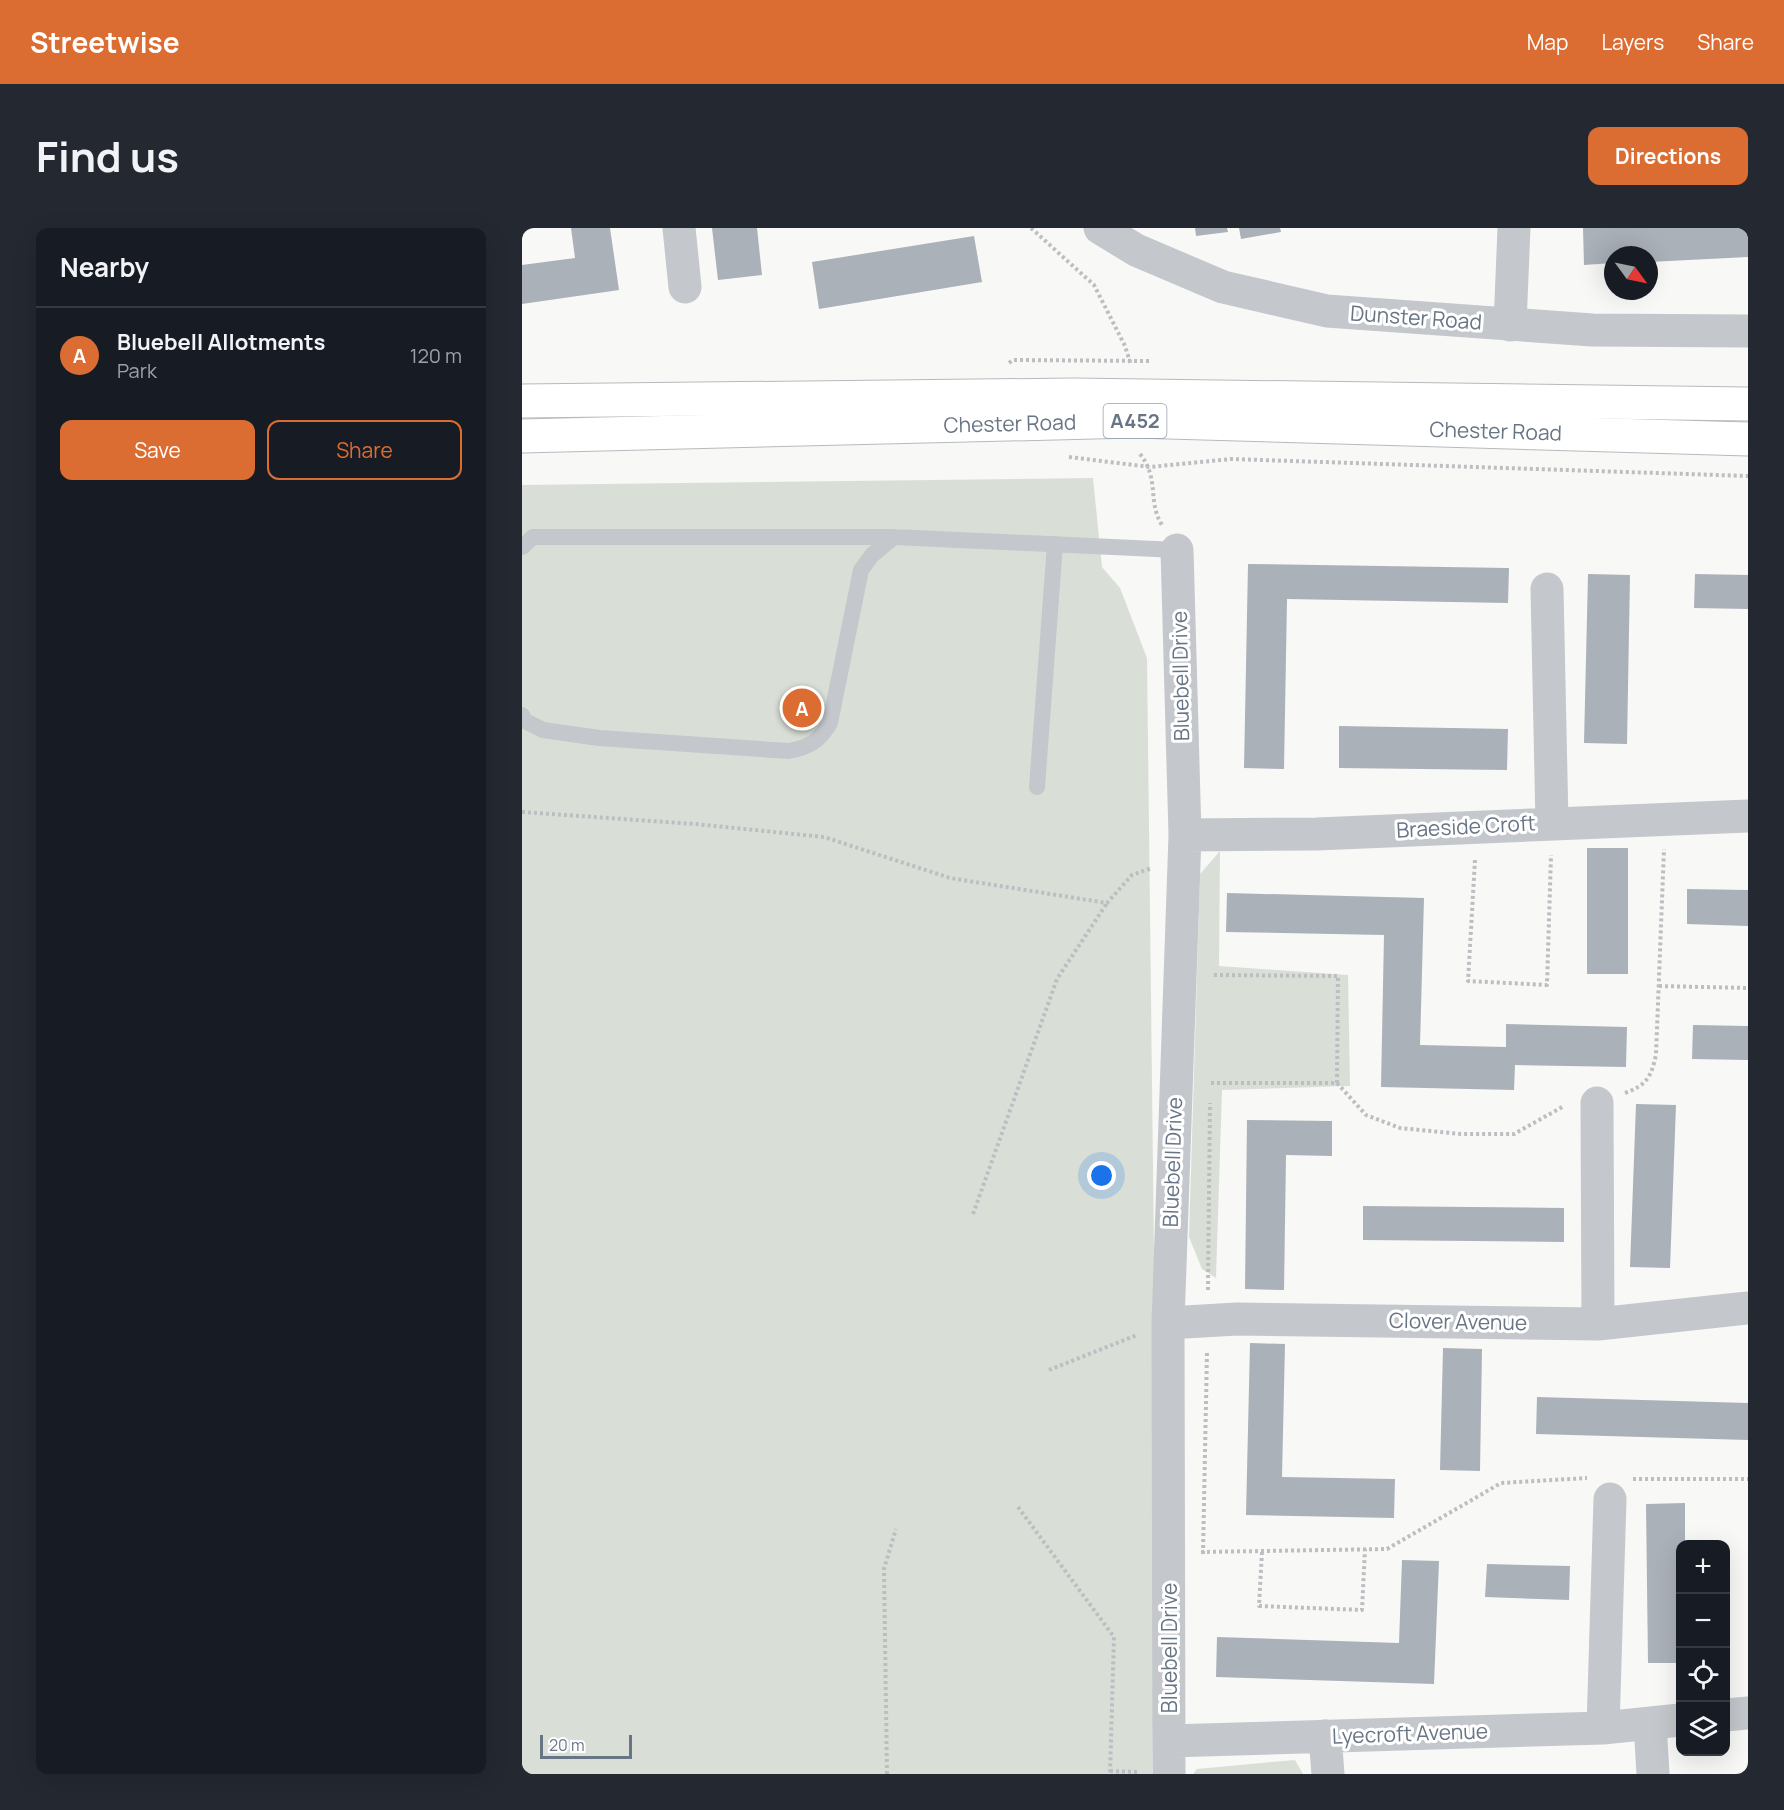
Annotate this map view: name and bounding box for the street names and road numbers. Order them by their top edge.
street label: Dunster Road [1349,298,1483,336]
road number: A452 [1104,404,1166,438]
street label: Chester Road [943,407,1076,439]
street label: Chester Road [1429,415,1562,447]
street label: Bluebell Drive [1165,611,1195,741]
street label: Braeside Croft [1396,808,1536,844]
street label: Bluebell Drive [1156,1096,1188,1228]
street label: Clover Avenue [1389,1306,1527,1336]
street label: Bluebell Drive [1155,1583,1183,1713]
street label: Lyecroft Avenue [1332,1716,1488,1750]

